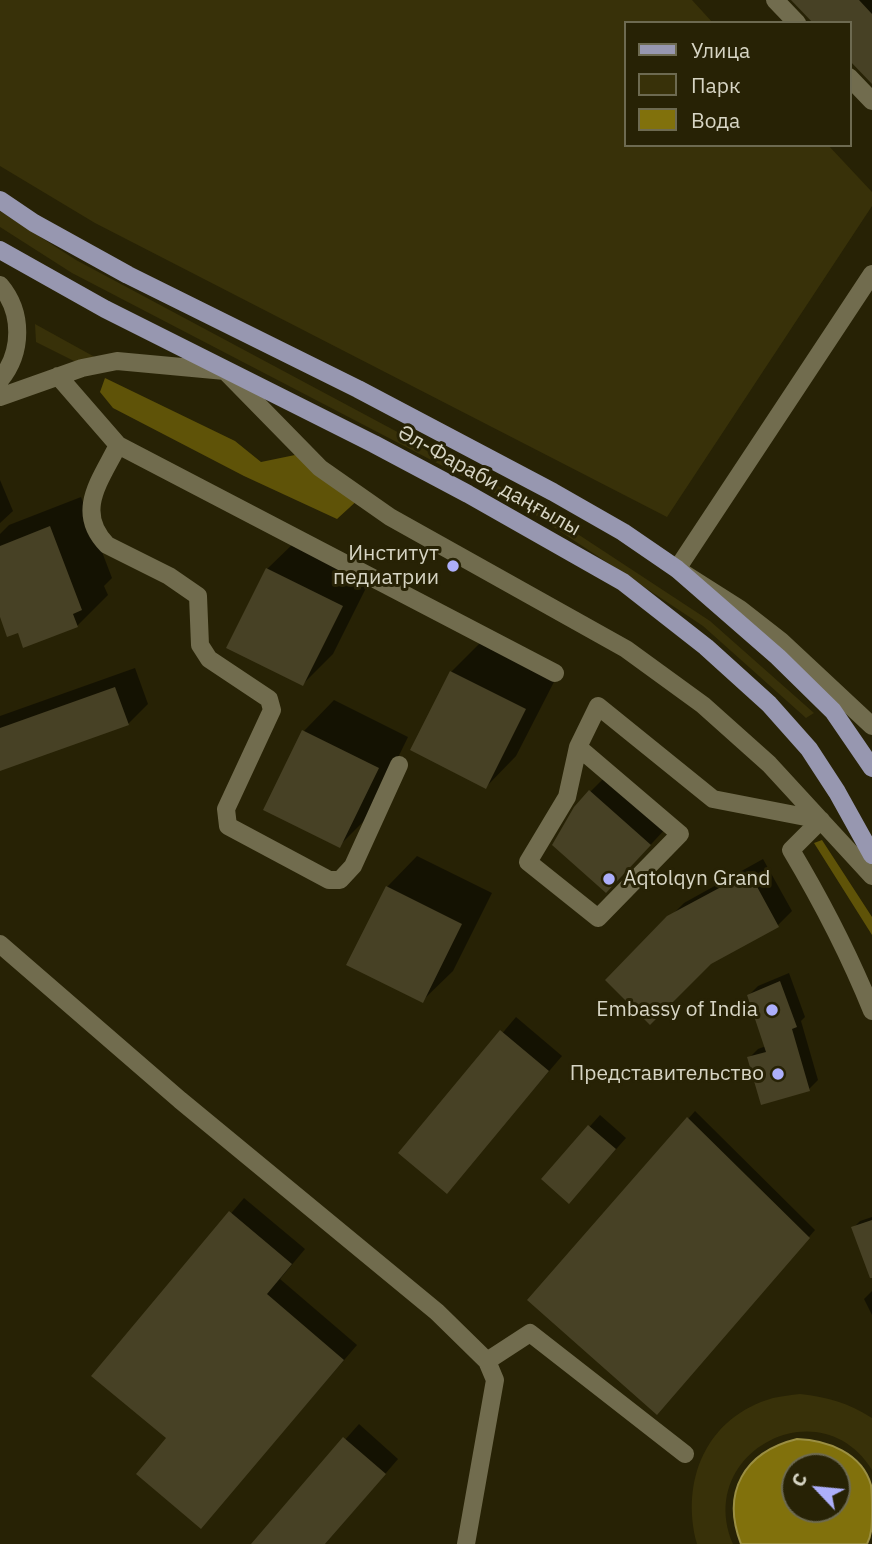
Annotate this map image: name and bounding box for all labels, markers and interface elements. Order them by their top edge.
legend [624,21,851,147]
text: Улица [691,36,750,64]
text: Парк [691,71,741,99]
text: Вода [691,106,740,134]
street label: Әл-Фараби даңғылы [393,420,585,542]
place label: Институт педиатрии [333,541,439,591]
marker: Институт педиатрии [445,558,461,574]
place label: Aqtolqyn Grand [623,866,770,892]
marker: Aqtolqyn Grand [601,871,617,887]
place label: Embassy of India [596,997,758,1023]
marker: Embassy of India [764,1002,780,1018]
place label: Представительство [570,1061,764,1087]
marker: Представительство [770,1066,786,1082]
north arrow [781,1453,851,1523]
text: С [785,1469,812,1490]

